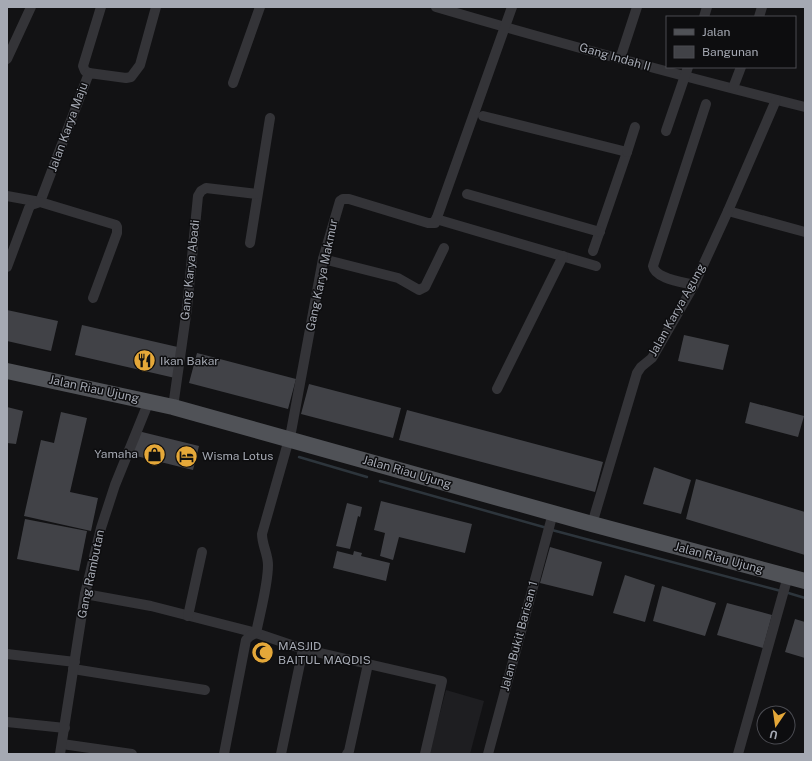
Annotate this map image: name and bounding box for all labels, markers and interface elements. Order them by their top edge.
legend [666,16,796,68]
text: Jalan [702,25,731,39]
street label: Gang Indah II [578,40,652,74]
text: Bangunan [702,45,758,59]
street label: Jalan Karya Maju [45,80,91,174]
street label: Gang Karya Makmur [303,217,341,332]
street label: Gang Karya Abadi [178,219,202,321]
street label: Jalan Karya Agung [646,261,708,359]
restaurant icon: Ikan Bakar [131,348,157,374]
place label: Ikan Bakar [160,354,219,368]
street label: Jalan Riau Ujung [48,373,140,405]
shop icon: Yamaha [141,441,167,467]
hotel icon: Wisma Lotus [173,443,199,469]
place label: Yamaha [94,447,138,461]
place label: Wisma Lotus [202,449,273,463]
street label: Jalan Riau Ujung [361,453,453,491]
street label: Gang Rambutan [75,528,107,620]
street label: Jalan Riau Ujung [673,539,765,577]
street label: Jalan Bukit Barisan 1 [498,579,540,693]
place label: MASJID BAITUL MAQDIS [278,639,371,667]
mosque icon: MASJID BAITUL MAQDIS [250,640,276,666]
north arrow [756,705,796,745]
text: U [768,728,779,741]

